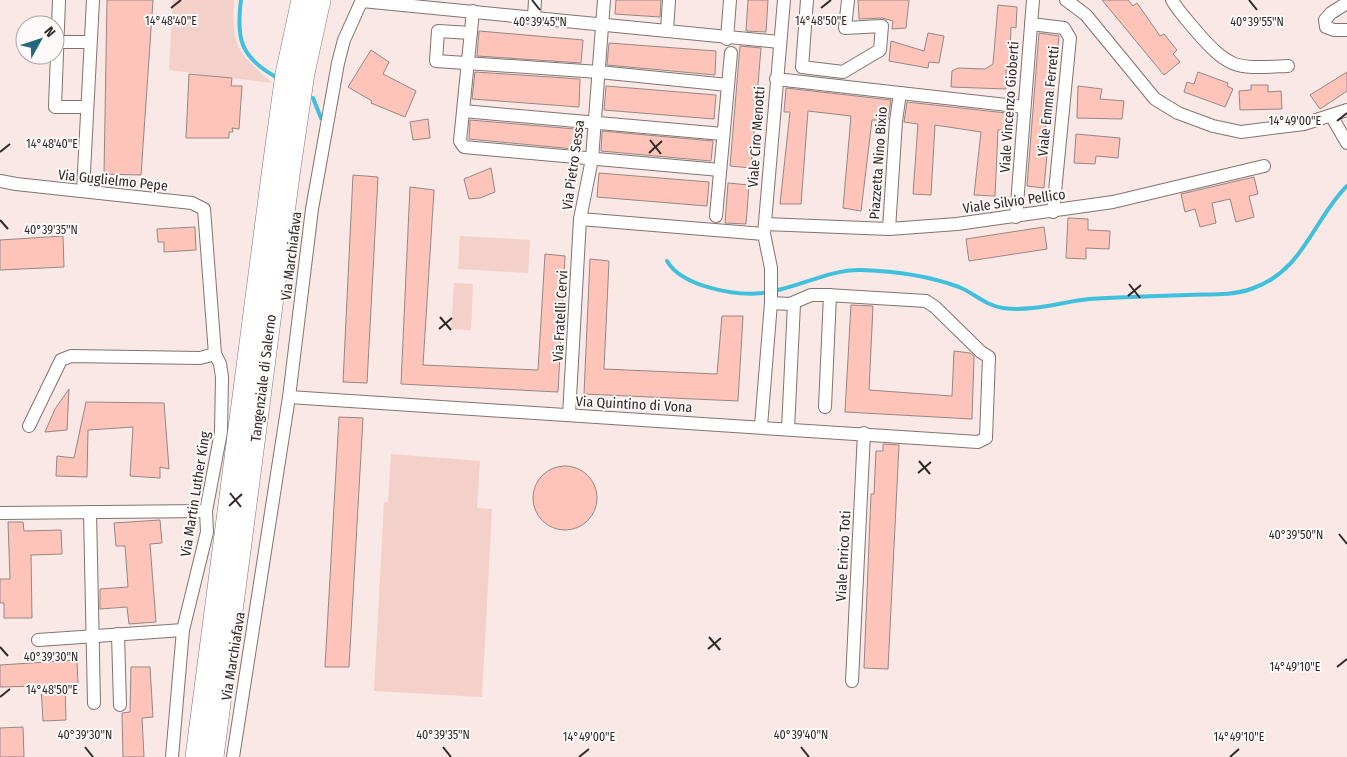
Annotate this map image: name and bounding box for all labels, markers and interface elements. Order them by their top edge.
text: 14°48'40"E [145,14,197,28]
text: 14°48'50"E [795,14,847,28]
north arrow [15,15,65,65]
text: 40°39'45"N [513,15,567,29]
text: 40°39'55"N [1230,15,1284,29]
text: N [40,23,59,41]
street label: Viale Vincenzo Gioberti [996,41,1023,173]
street label: Viale Emma Ferretti [1034,45,1063,157]
street label: Viale Ciro Menotti [744,86,769,188]
street label: Piazzetta Nino Bixio [866,106,891,220]
text: 14°49'00"E [1269,114,1322,128]
street label: Via Pietro Sessa [559,119,588,211]
text: 14°48'40"E [26,137,78,151]
street label: Via Guglielmo Pepe [57,166,169,195]
street label: Viale Silvio Pellico [962,186,1066,217]
street label: Via Marchiafava [278,211,305,301]
text: 40°39'35"N [24,223,78,237]
street label: Via Fratelli Cervi [550,270,571,362]
street label: Tangenziale di Salerno [247,313,280,443]
street label: Via Quintino di Vona [575,393,693,416]
street label: Via Martin Luther King [177,430,214,558]
street label: Viale Enrico Toti [833,510,854,602]
text: 40°39'50"N [1269,528,1323,542]
street label: Via Marchiafava [218,610,249,702]
text: 40°39'30"N [24,650,78,664]
text: 14°49'10"E [1270,660,1321,674]
text: 14°48'50"E [26,683,78,697]
text: 40°39'30"N [58,728,112,742]
text: 40°39'35"N [416,728,470,742]
text: 40°39'40"N [774,728,828,742]
text: 14°49'00"E [563,730,616,744]
text: 14°49'10"E [1214,730,1265,744]

